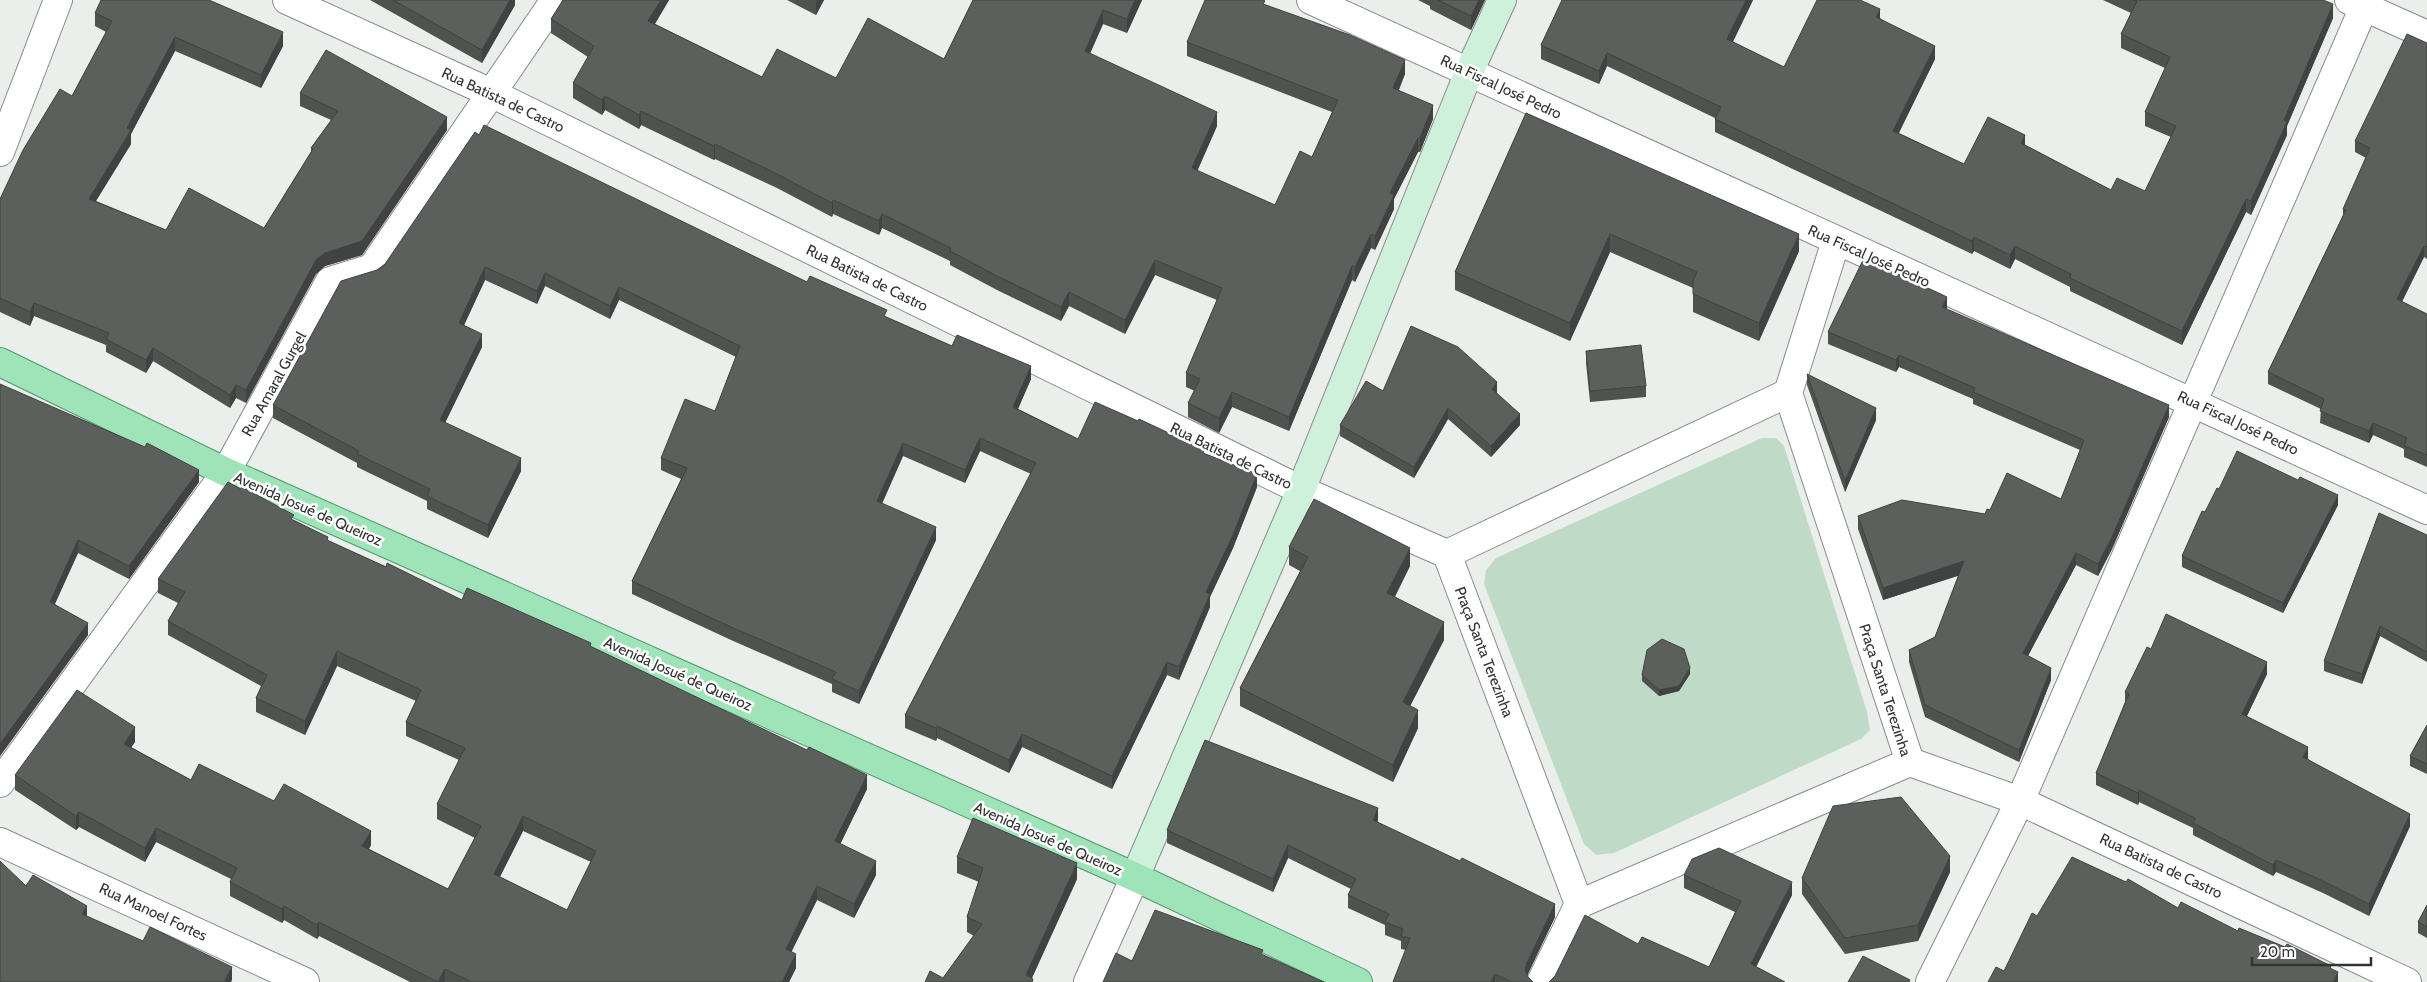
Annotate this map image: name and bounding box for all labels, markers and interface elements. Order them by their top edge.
street label: Rua Fiscal José Pedro [1438,51,1564,123]
street label: Rua Batista de Castro [439,64,567,136]
street label: Rua Fiscal José Pedro [1805,221,1933,291]
street label: Rua Batista de Castro [803,241,931,315]
street label: Rua Amaral Gurgel [238,328,310,439]
street label: Rua Fiscal José Pedro [2175,387,2301,459]
street label: Rua Batista de Castro [1167,419,1295,493]
street label: Avenida Josué de Queiroz [231,468,385,550]
street label: Praça Santa Terezinha [1451,584,1517,720]
street label: Praça Santa Terezinha [1855,621,1915,759]
street label: Avenida Josué de Queiroz [601,633,755,715]
street label: Avenida Josué de Queiroz [971,798,1125,880]
street label: Rua Batista de Castro [2097,830,2225,902]
street label: Rua Manoel Fortes [96,879,210,945]
scale bar [2252,934,2371,966]
text: 20 m [2260,943,2295,961]

